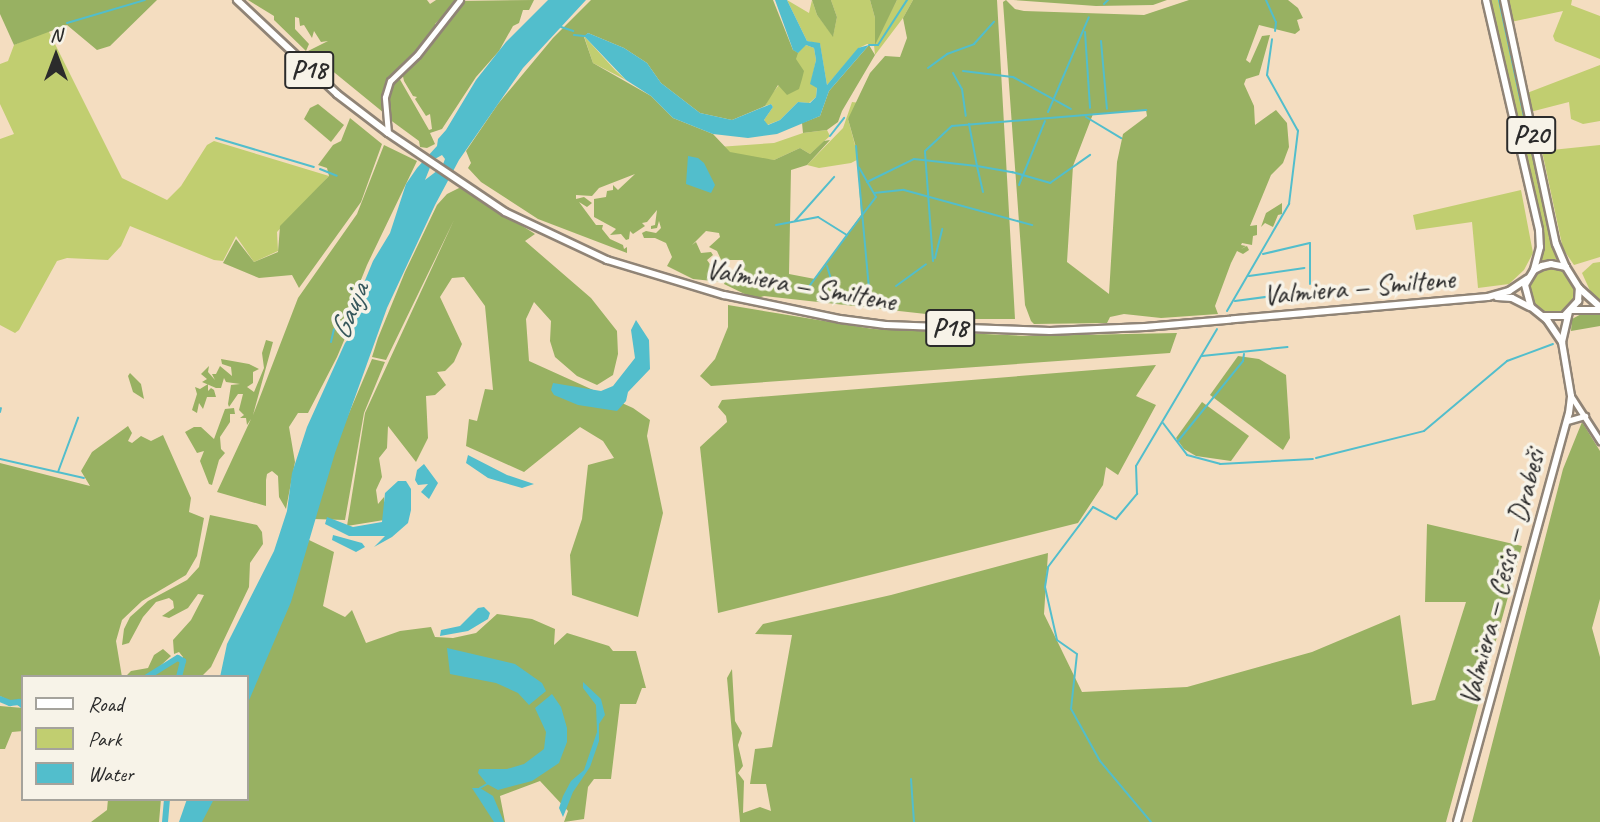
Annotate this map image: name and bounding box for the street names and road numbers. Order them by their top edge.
road number: P18 [283,48,335,92]
road number: P20 [1505,112,1557,158]
street label: Valmiera — Smiltene [704,252,898,318]
street label: Valmiera — Smiltene [1262,262,1456,312]
road number: P18 [924,306,976,350]
street label: Valmiera — Cēsis — Drabeši [1452,446,1552,708]

